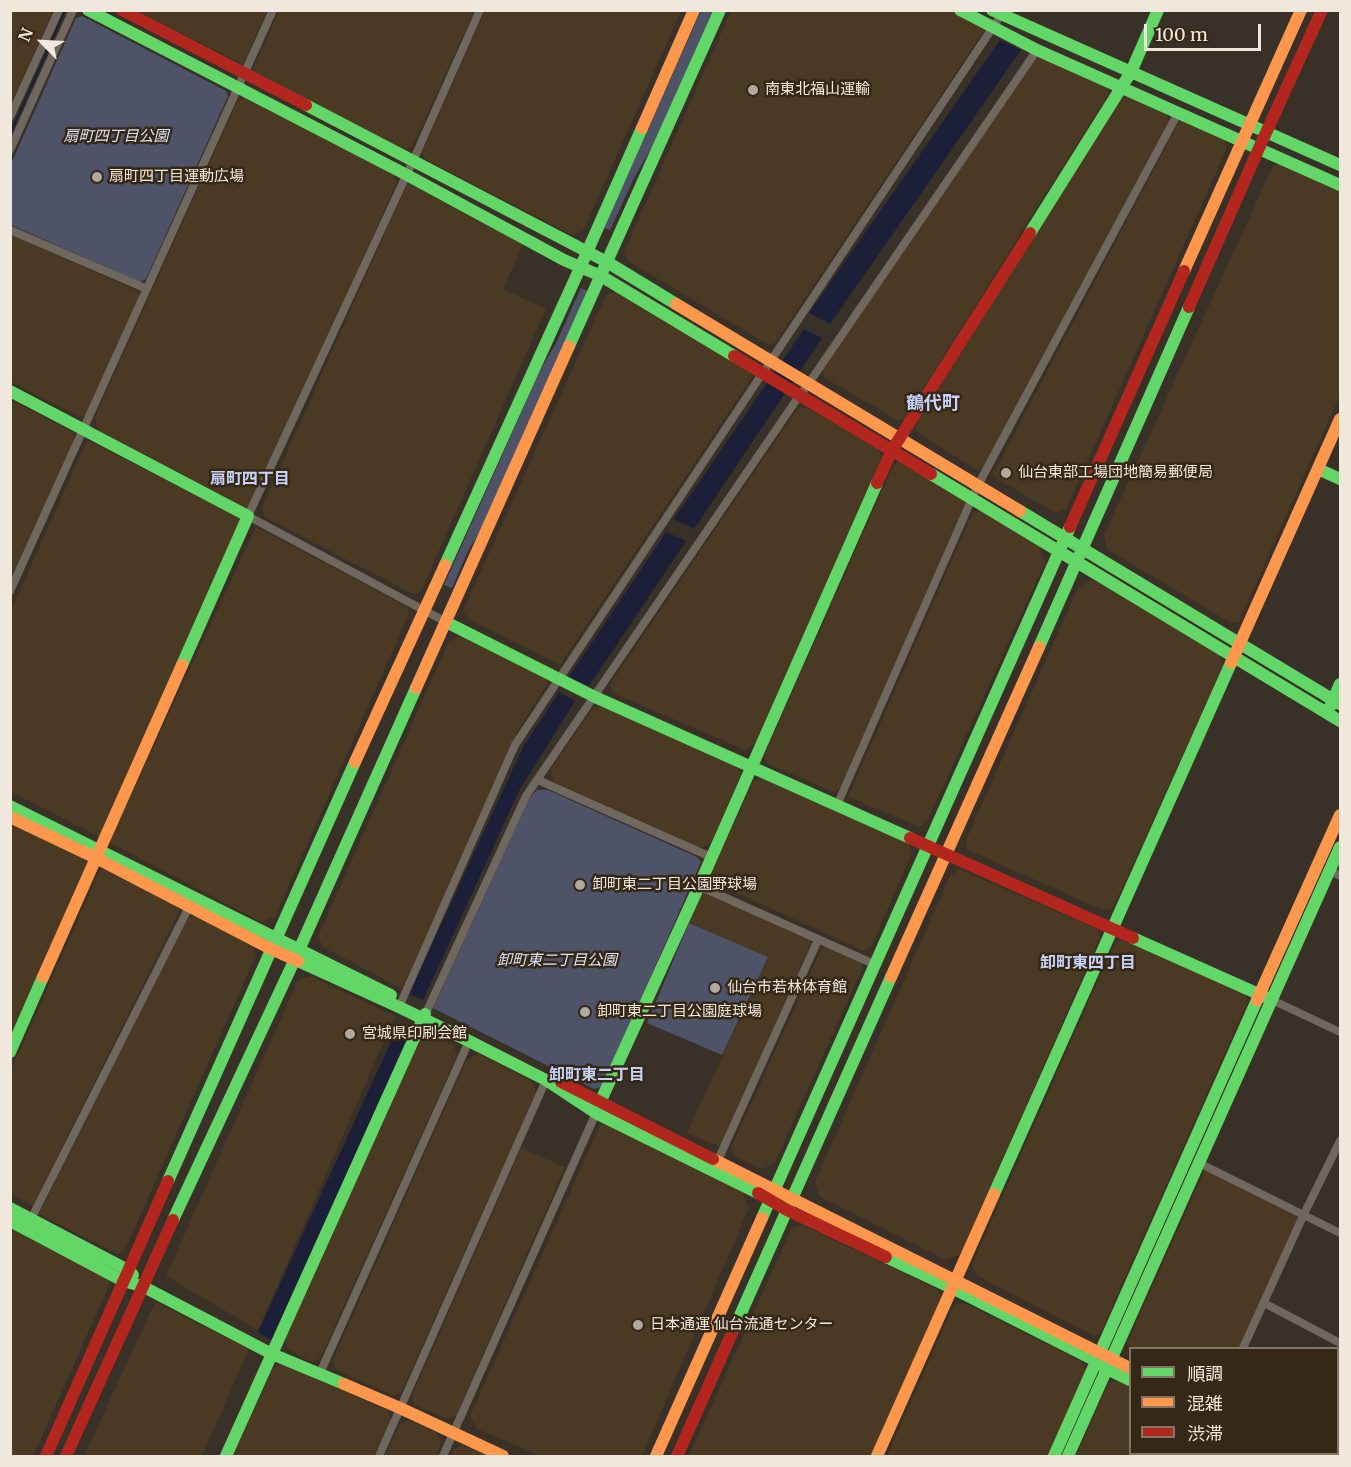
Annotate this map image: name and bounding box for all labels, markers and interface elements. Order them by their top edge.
north arrow [12,12,72,72]
scale bar [1147,12,1264,50]
text: 100 m [1155,23,1208,46]
text: N [14,25,37,45]
place label: 南東北福山運輸 [765,81,870,99]
marker: 南東北福山運輸 [746,83,760,97]
park label: 扇町四丁目公園 [64,128,168,146]
place label: 扇町四丁目運動広場 [109,168,244,186]
marker: 扇町四丁目運動広場 [90,170,104,184]
district label: 鶴代町 [906,393,960,415]
place label: 仙台東部工場団地簡易郵便局 [1018,464,1213,482]
marker: 仙台東部工場団地簡易郵便局 [999,466,1013,480]
district label: 扇町四丁目 [210,469,290,489]
place label: 卸町東二丁目公園野球場 [592,876,757,894]
marker: 卸町東二丁目公園野球場 [573,878,587,892]
park label: 卸町東二丁目公園 [497,952,617,970]
district label: 卸町東四丁目 [1040,953,1136,973]
place label: 仙台市若林体育館 [727,979,847,997]
marker: 仙台市若林体育館 [708,981,722,995]
place label: 卸町東二丁目公園庭球場 [597,1003,762,1021]
marker: 卸町東二丁目公園庭球場 [578,1005,592,1019]
place label: 宮城県印刷会館 [362,1025,467,1043]
marker: 宮城県印刷会館 [343,1027,357,1041]
district label: 卸町東二丁目 [549,1065,645,1085]
place label: 日本通運 仙台流通センター [650,1316,834,1334]
marker: 日本通運 仙台流通センター [631,1318,645,1332]
legend [1129,1347,1339,1455]
text: 順調 [1187,1362,1223,1385]
text: 混雑 [1187,1392,1223,1415]
text: 渋滞 [1187,1422,1223,1445]

